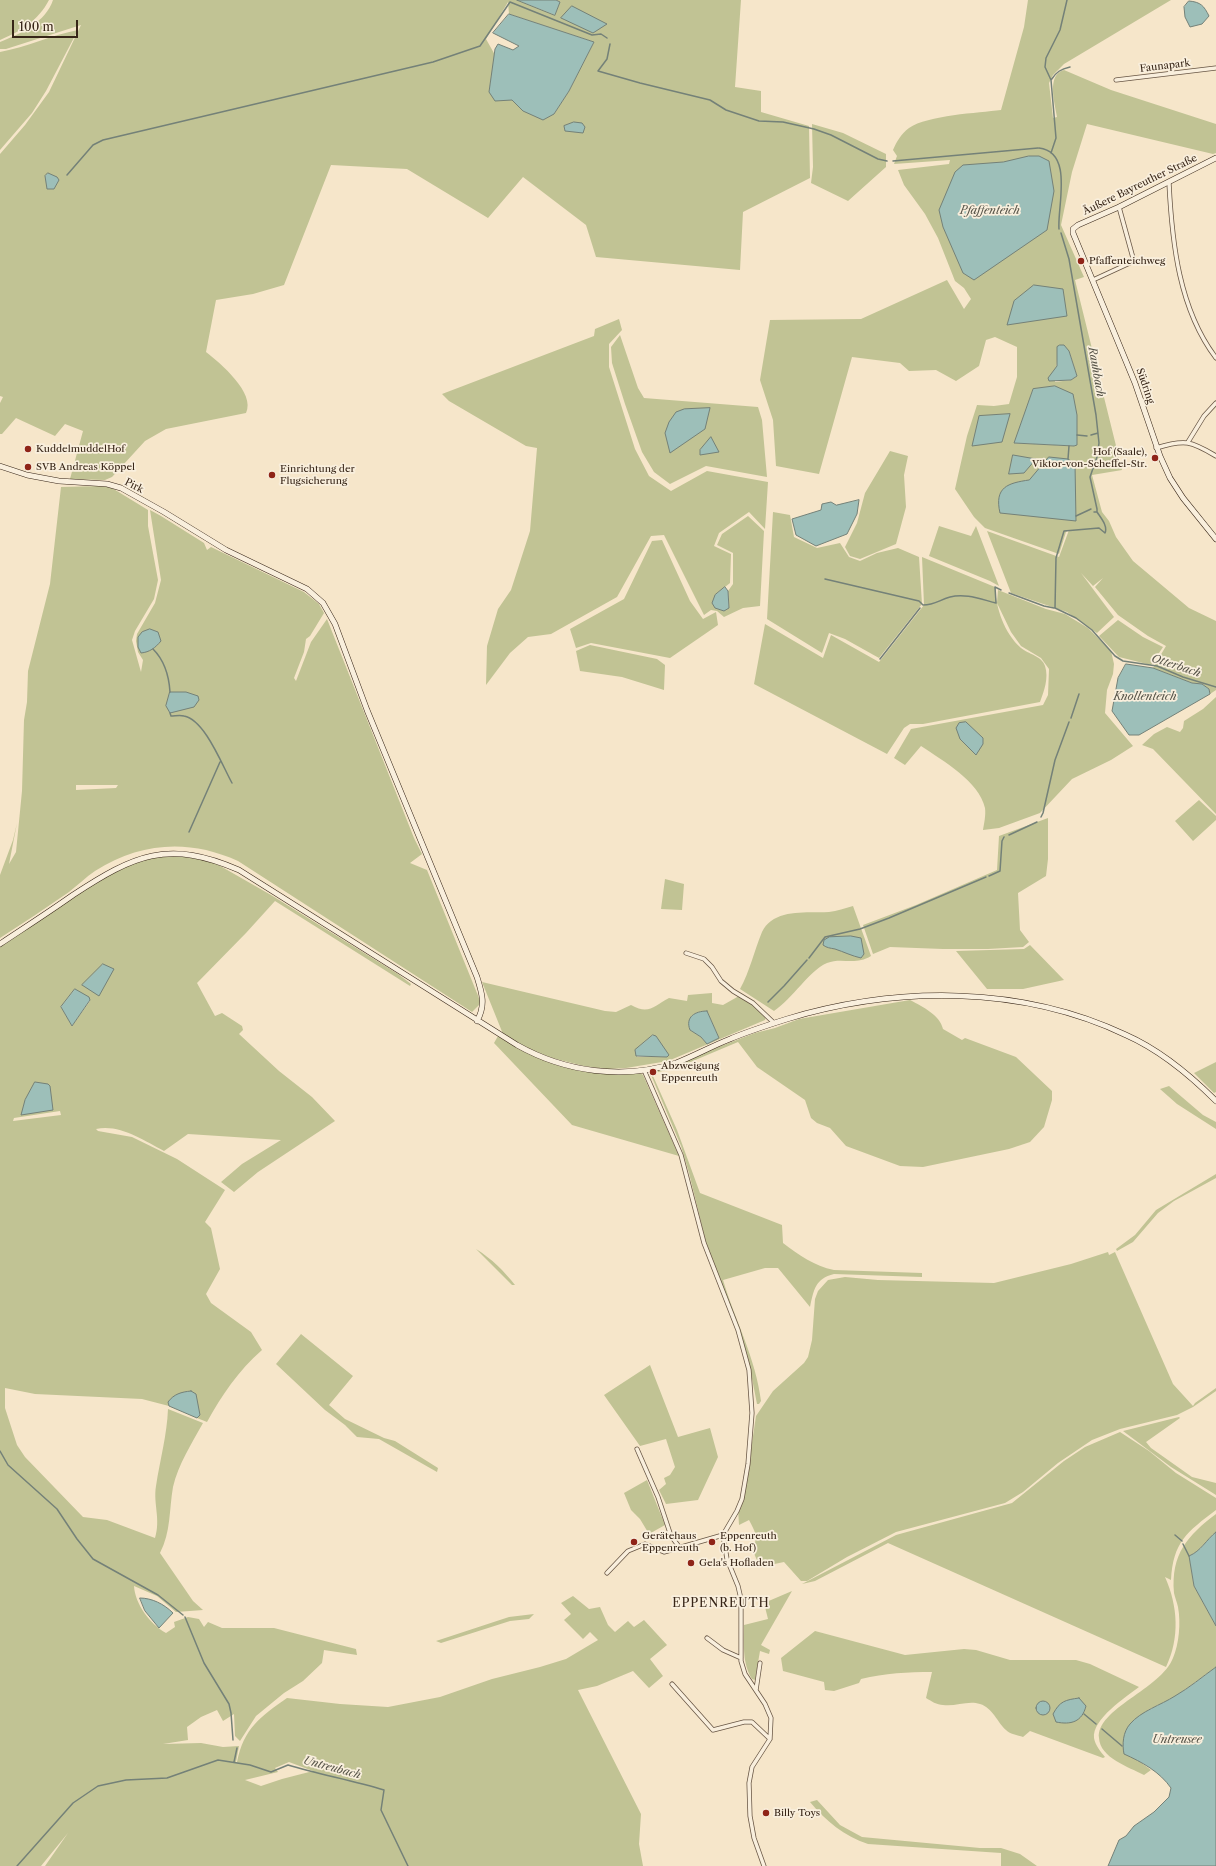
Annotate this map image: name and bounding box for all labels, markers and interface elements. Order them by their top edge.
scale bar [14,12,80,38]
text: 100 m [19,19,54,34]
street label: Faunapark [1139,57,1191,75]
street label: Äußere Bayreuther Straße [1081,152,1199,218]
water label: Pfaffenteich [960,204,1020,218]
place label: Pfaffenteichweg [1089,255,1165,267]
marker: Pfaffenteichweg [1076,256,1086,266]
water label: Rauhbach [1085,346,1107,398]
street label: Südring [1133,367,1157,405]
place label: KuddelmuddelHof [36,443,125,455]
marker: KuddelmuddelHof [23,444,33,454]
place label: Hof (Saale), Viktor-von-Scheffel-Str. [1032,446,1147,470]
marker: Hof (Saale), Viktor-von-Scheffel-Str. [1150,453,1160,463]
place label: SVB Andreas Köppel [36,461,135,473]
marker: SVB Andreas Köppel [23,462,33,472]
place label: Einrichtung der Flugsicherung [280,463,355,486]
marker: Einrichtung der Flugsicherung [267,470,277,480]
street label: Pirk [123,476,145,496]
water label: Otterbach [1150,652,1202,680]
water label: Knollenteich [1114,690,1176,704]
place label: Abzweigung Eppenreuth [661,1060,719,1084]
marker: Abzweigung Eppenreuth [648,1067,658,1077]
place label: Gerätehaus Eppenreuth [642,1530,699,1554]
place label: Eppenreuth (b. Hof) [720,1530,777,1554]
marker: Gerätehaus Eppenreuth [629,1537,639,1547]
marker: Eppenreuth (b. Hof) [707,1537,717,1547]
place label: Gela's Hofladen [699,1557,774,1569]
marker: Gela's Hofladen [686,1558,696,1568]
district label: EPPENREUTH [672,1597,770,1611]
water label: Untreusee [1152,1733,1202,1747]
water label: Untreubach [302,1754,362,1782]
place label: Billy Toys [774,1807,820,1819]
marker: Billy Toys [761,1808,771,1818]

